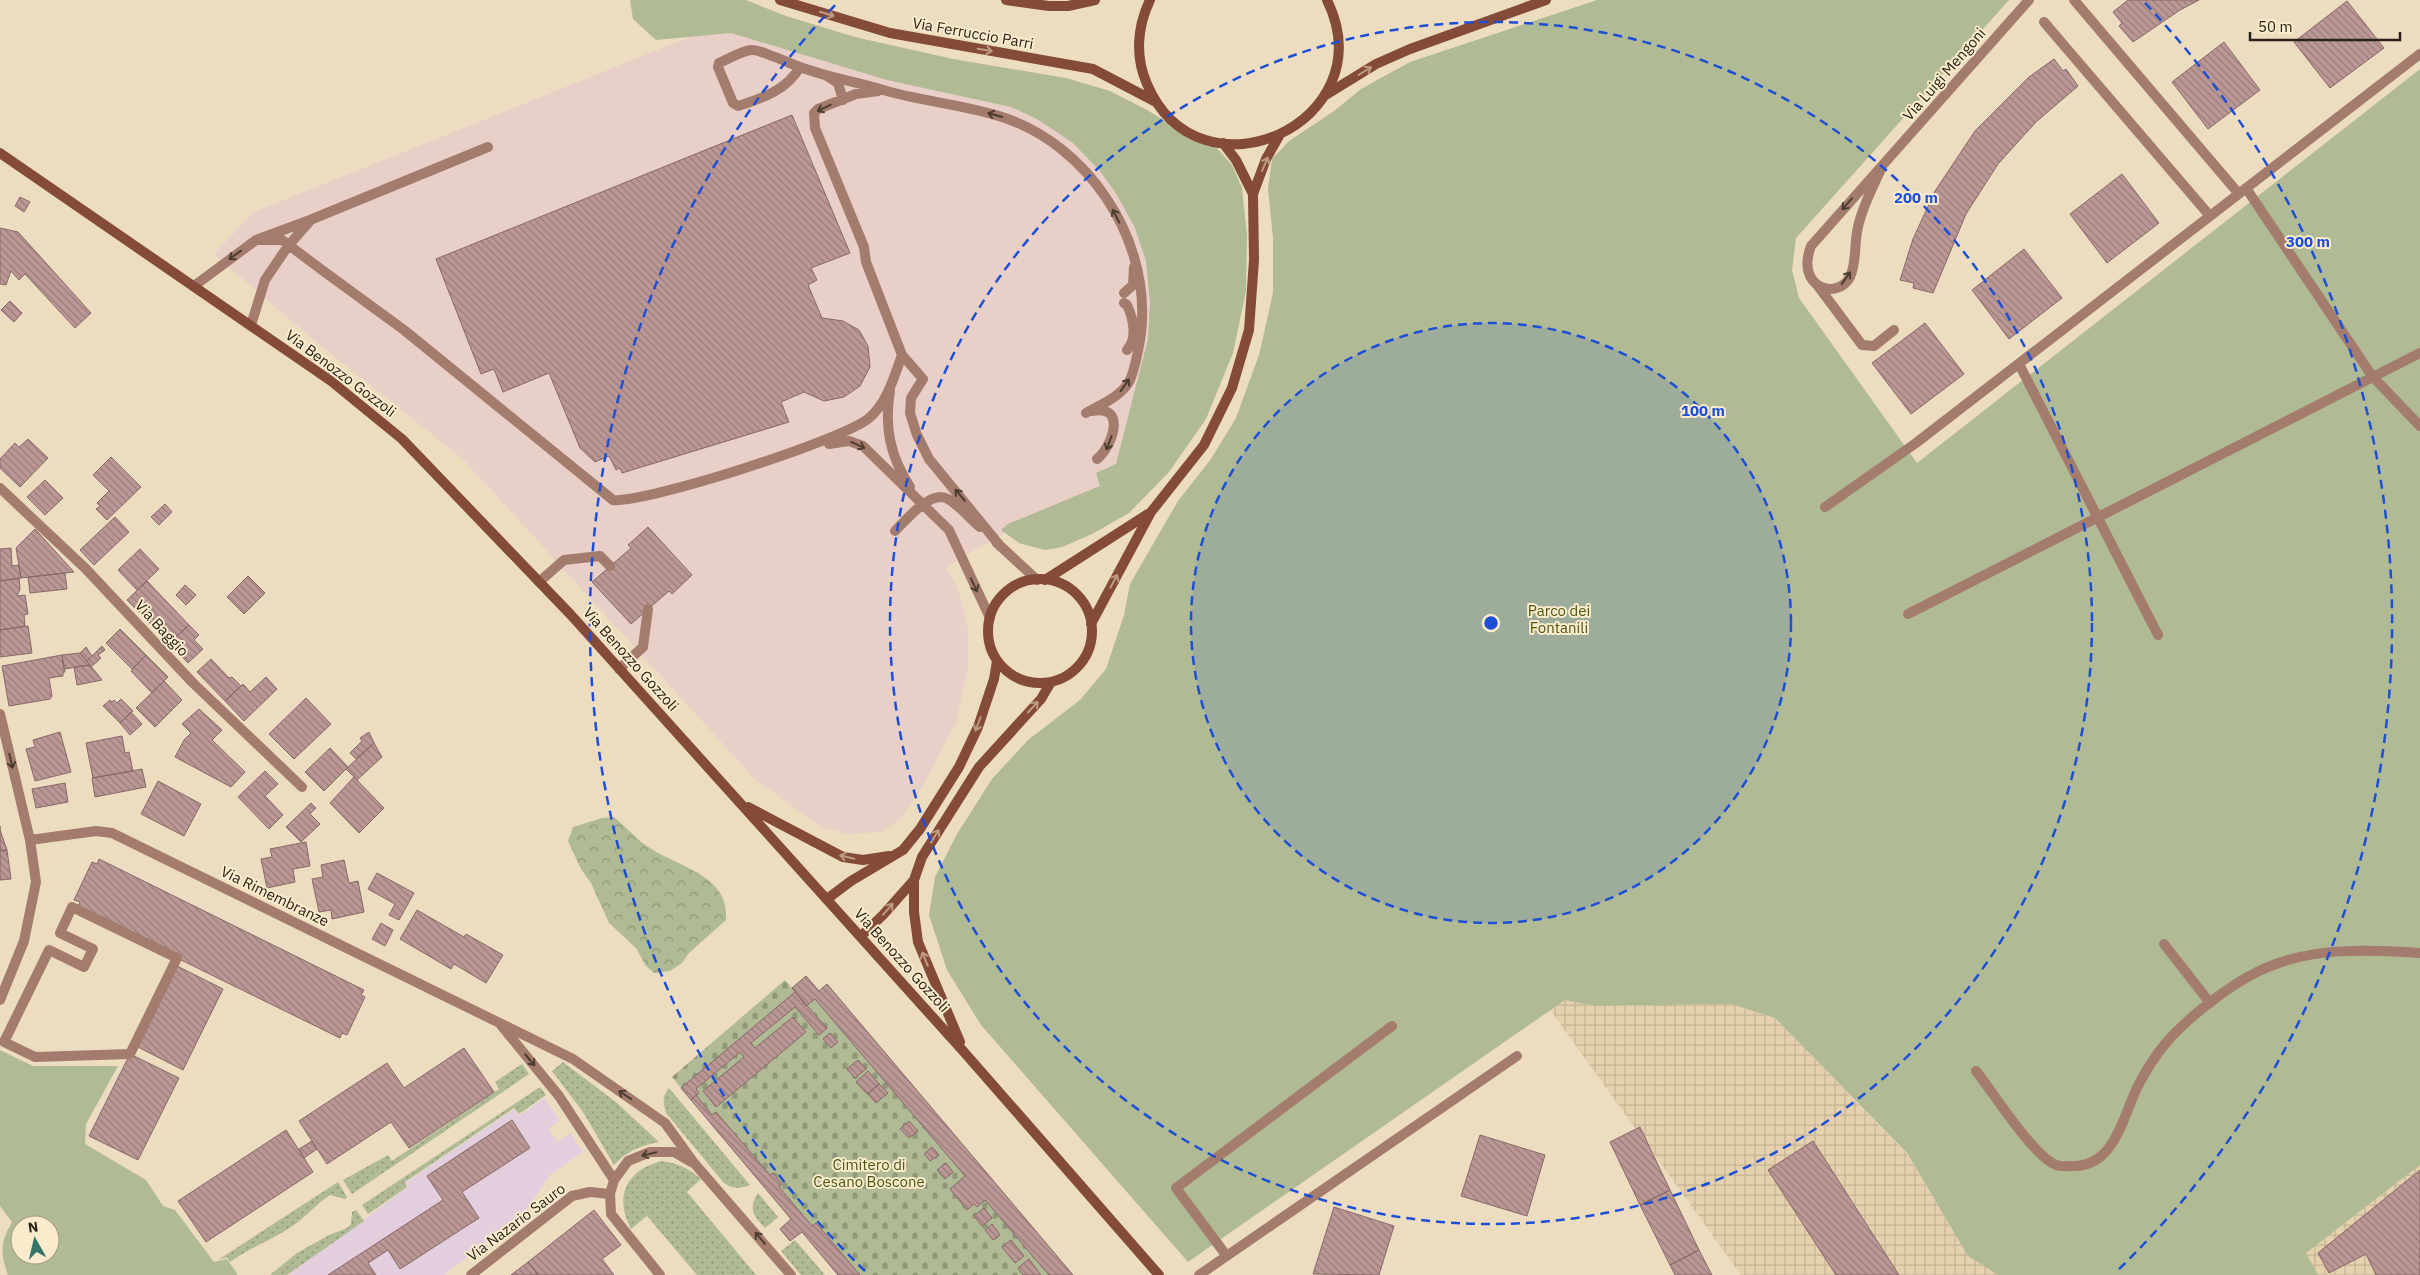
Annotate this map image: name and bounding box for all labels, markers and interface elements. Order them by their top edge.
one-way arrow [819,10,835,20]
scale bar [2250,10,2400,42]
street label: Via Ferruccio Parri [911,13,1035,53]
text: 50 m [2258,17,2293,36]
street label: Via Luigi Mengoni [1899,24,1989,124]
one-way arrow [977,45,993,55]
one-way arrow [1357,66,1371,76]
one-way arrow [817,104,832,113]
one-way arrow [987,110,1003,119]
one-way arrow [1260,157,1270,172]
text: 200 m [1894,188,1938,207]
one-way arrow [1841,197,1853,210]
one-way arrow [1111,209,1121,224]
text: 300 m [2286,232,2330,251]
one-way arrow [228,250,242,260]
one-way arrow [1841,271,1852,285]
street label: Via Benozzo Gozzoli [282,325,400,421]
one-way arrow [1120,378,1130,392]
text: 100 m [1681,401,1725,420]
one-way arrow [1104,435,1113,450]
one-way arrow [850,441,865,451]
one-way arrow [954,489,965,502]
one-way arrow [1110,575,1120,589]
one-way arrow [970,577,979,592]
street label: Via Baggio [131,596,193,660]
park label: Parco dei Fontanili [1528,601,1590,637]
street label: Via Benozzo Gozzoli [579,603,683,715]
centre of rings [1482,614,1500,632]
one-way arrow [1027,701,1039,714]
one-way arrow [973,717,982,732]
one-way arrow [7,753,16,769]
one-way arrow [931,830,941,844]
one-way arrow [839,851,855,861]
street label: Via Rimembranze [218,862,332,930]
one-way arrow [883,903,894,916]
street label: Via Benozzo Gozzoli [850,904,954,1016]
one-way arrow [920,952,929,967]
one-way arrow [525,1053,536,1066]
one-way arrow [618,1090,632,1100]
one-way arrow [641,1150,657,1159]
park label: Cimitero di Cesano Boscone [813,1155,925,1191]
street label: Via Nazario Sauro [463,1179,569,1265]
north arrow [10,1215,60,1265]
text: N [27,1218,39,1237]
one-way arrow [754,1232,765,1245]

